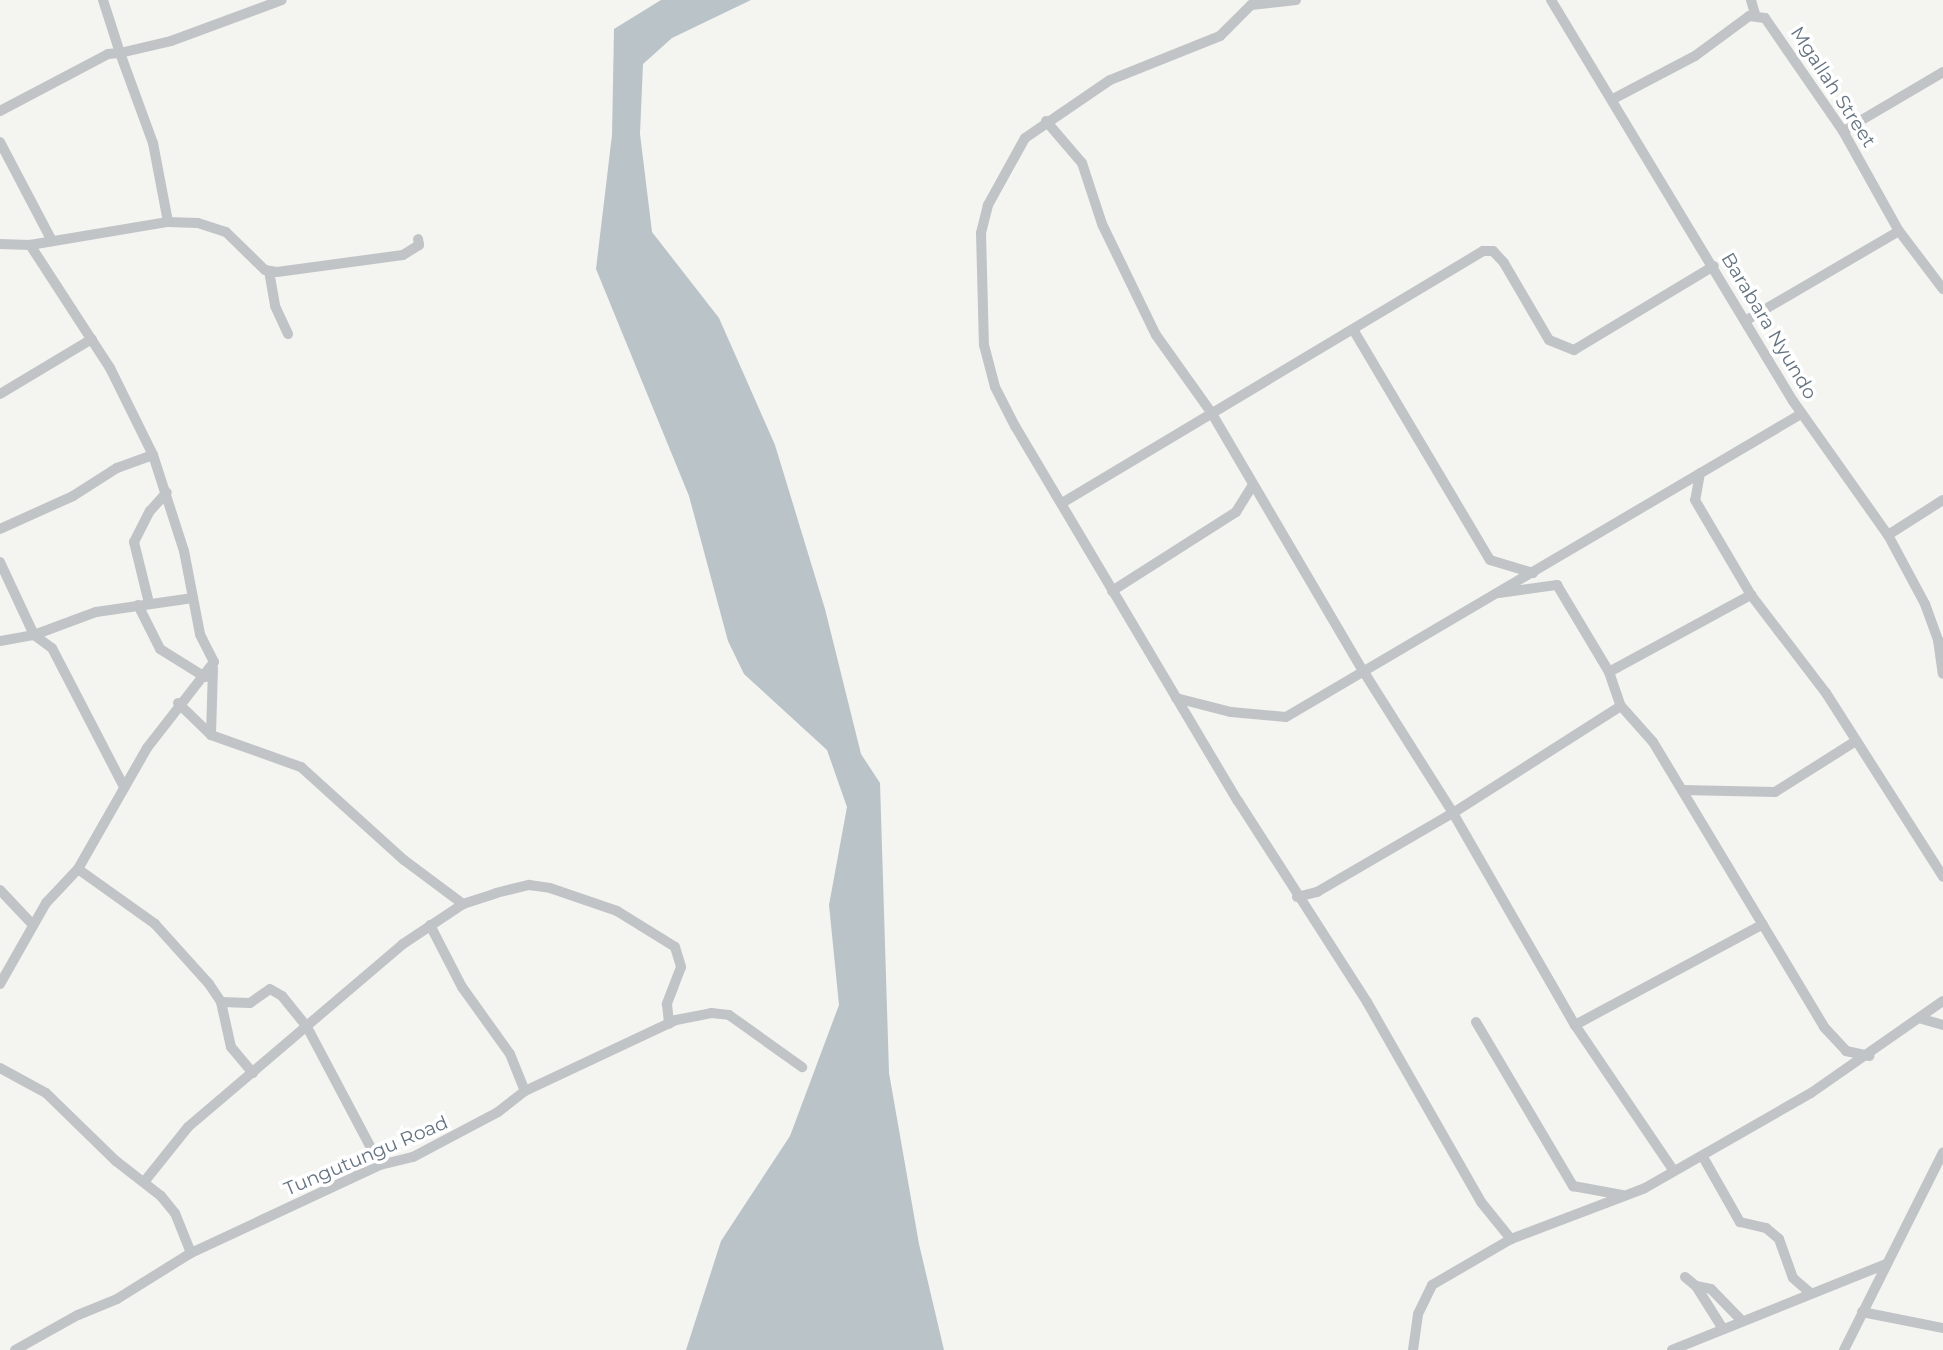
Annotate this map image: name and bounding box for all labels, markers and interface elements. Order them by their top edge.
street label: Mgallah Street [1786,22,1880,152]
street label: Barabara Nyundo [1716,249,1822,403]
street label: Tungutungu Road [281,1111,451,1201]

